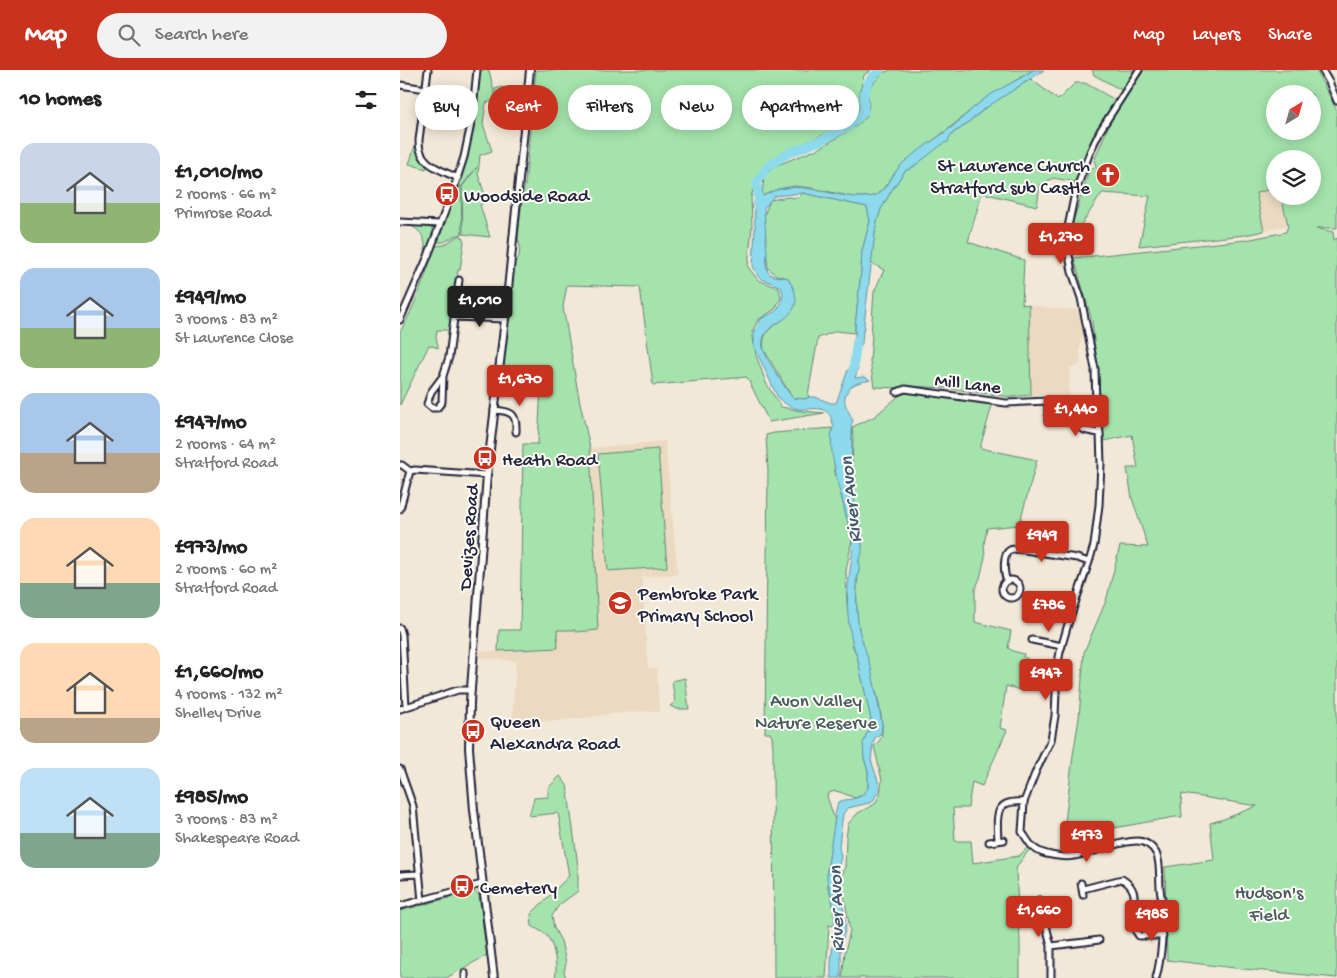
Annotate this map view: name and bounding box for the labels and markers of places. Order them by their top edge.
place label: St Lawrence Church Stratford sub Castle [930,156,1090,201]
church icon: St Lawrence Church Stratford sub Castle [1095,162,1121,188]
bus stop icon: Woodside Road [434,181,460,207]
place label: Woodside Road [464,186,591,209]
pin: £1,270 [1020,222,1102,265]
pin: £1,010 [439,286,521,328]
pin: £1,670 [479,364,561,407]
pin: £1,440 [1035,394,1117,437]
bus stop icon: Heath Road [472,445,498,471]
place label: Heath Road [502,450,599,473]
pin: £949 [1012,520,1072,563]
place label: Pembroke Park Primary School [637,584,759,629]
school or university icon: Pembroke Park Primary School [607,590,633,616]
pin: £786 [1019,590,1079,633]
pin: £947 [1016,658,1076,701]
place label: Queen Alexandra Road [490,712,621,757]
bus stop icon: Queen Alexandra Road [460,718,486,744]
pin: £973 [1057,820,1117,863]
bus stop icon: Cemetery [449,873,475,899]
place label: Cemetery [480,878,558,901]
pin: £1,660 [998,896,1080,938]
pin: £985 [1122,900,1182,942]

